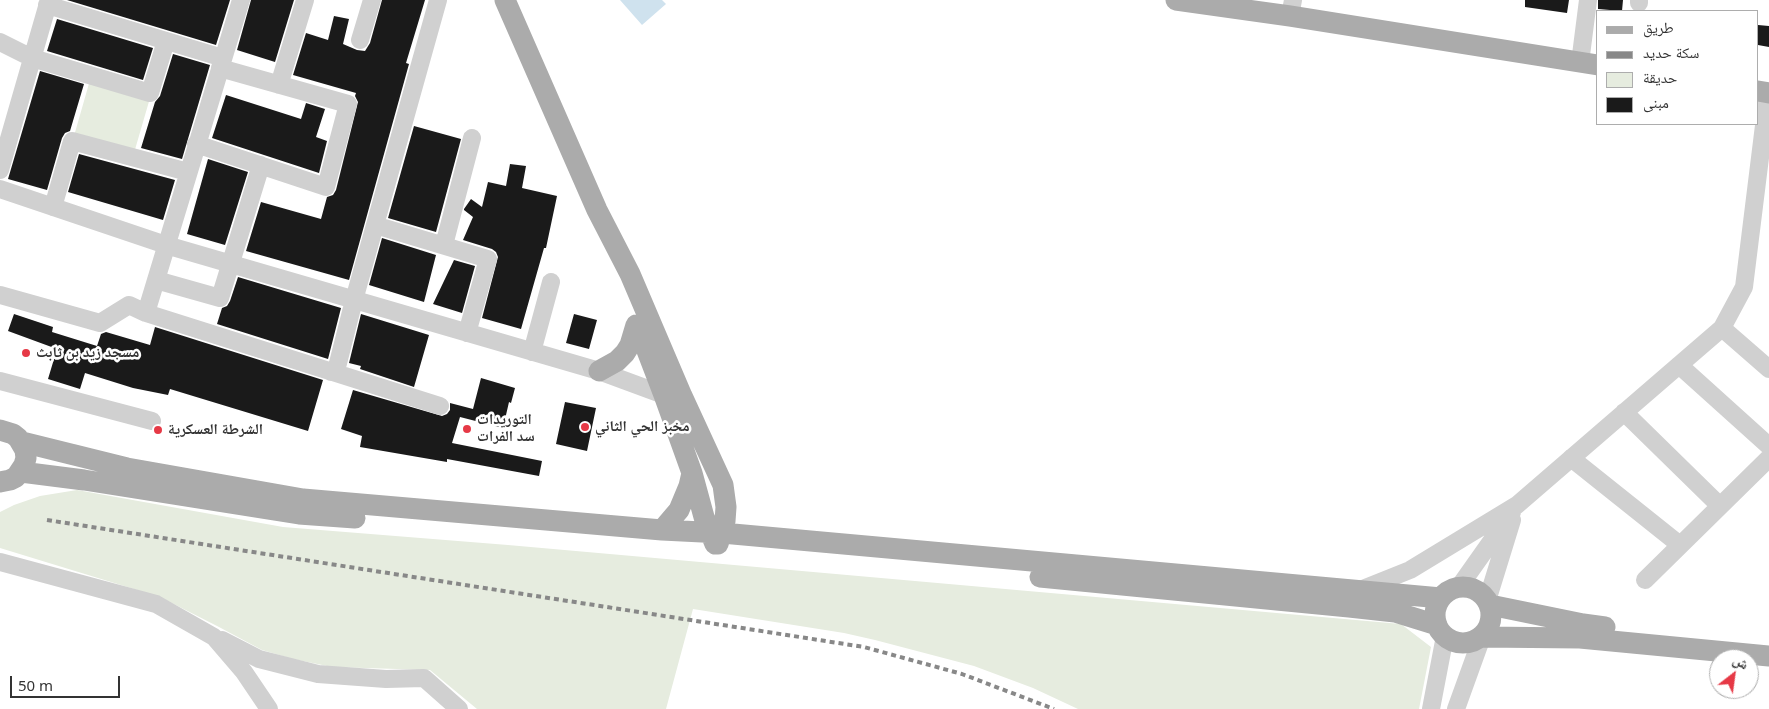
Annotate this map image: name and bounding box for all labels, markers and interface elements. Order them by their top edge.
legend [1596,10,1759,125]
text: طريق [1643,17,1674,37]
text: سكة حديد [1643,42,1699,62]
text: حديقة [1643,67,1677,87]
text: مبنى [1643,92,1669,112]
place label: مسجد زيد بن ثابث [36,344,139,362]
marker: مسجد زيد بن ثابث [20,347,32,359]
place label: التوريدات سد الفرات [477,411,535,446]
place label: مخبز الحي الثاني [595,418,689,436]
place label: الشرطة العسكرية [168,421,263,439]
marker: مخبز الحي الثاني [579,421,591,433]
marker: التوريدات سد الفرات [461,423,473,435]
marker: الشرطة العسكرية [152,424,164,436]
north arrow [1709,649,1759,699]
text: ش [1730,649,1752,673]
scale bar [12,666,122,698]
text: 50 m [18,675,53,695]

